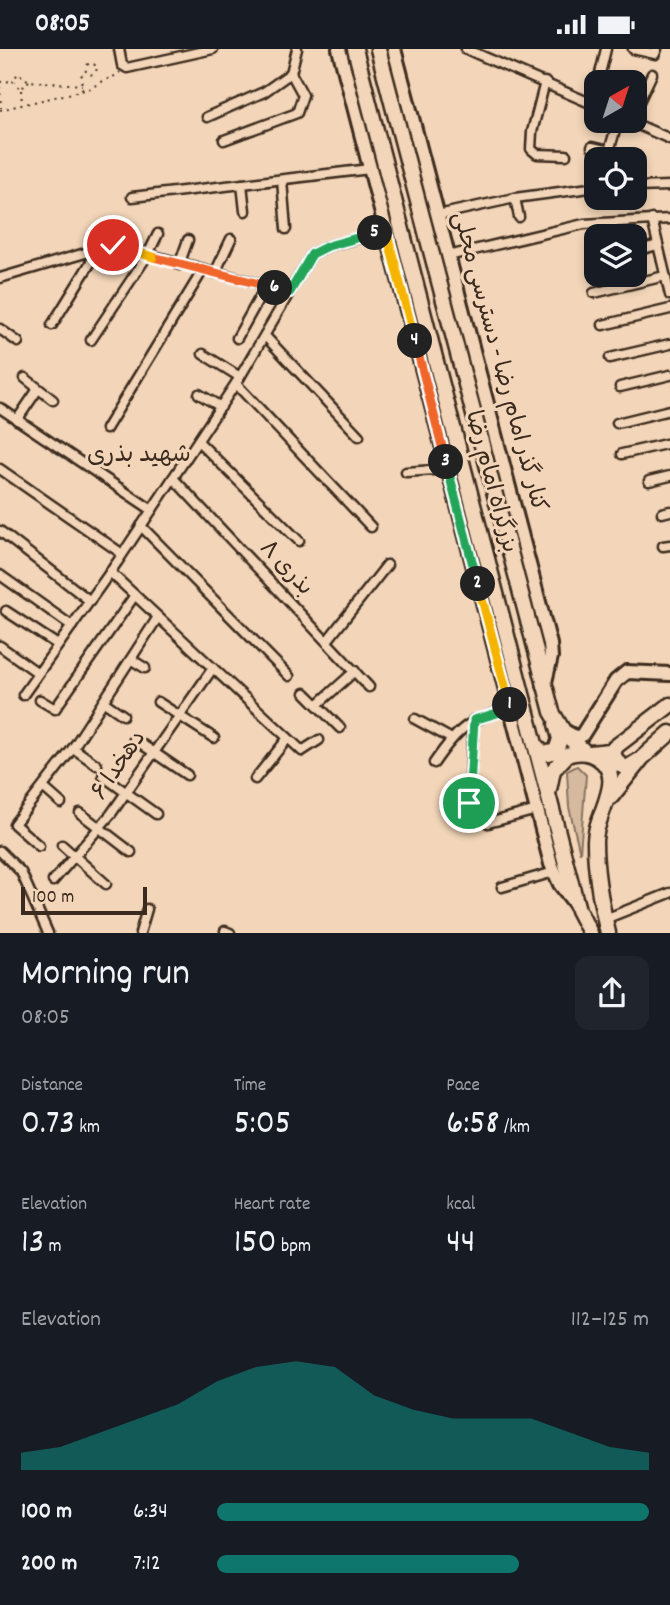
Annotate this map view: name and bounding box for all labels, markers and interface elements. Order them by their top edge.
text: 08:05 [35,6,90,43]
north arrow [584,70,648,133]
map controls [584,70,647,287]
button: locate [584,147,647,210]
street label: کنار گذر امام رضا - دسترسی محلی [442,208,554,516]
pin [83,215,143,275]
pin: 5 [358,215,392,251]
text: 5 [370,219,379,246]
button: layers [584,224,647,287]
icon: check [94,226,132,264]
pin: 6 [258,271,292,305]
text: 6 [270,274,279,301]
pin: 4 [398,323,432,359]
text: 4 [411,327,418,354]
street label: بزرگراه امام رضا [455,407,525,557]
district label: شهید بذری [87,439,191,473]
pin: 3 [428,445,464,479]
text: 3 [441,448,450,475]
street label: بذری ۸ [250,534,320,604]
pin: 2 [461,567,496,601]
text: 2 [473,570,482,597]
pin: 1 [492,687,528,723]
text: 1 [507,691,512,718]
street label: دهخدا ۶ [85,725,155,807]
pin [439,773,499,833]
icon: arrive [450,784,488,822]
scale bar [21,884,147,916]
text: 100 m [32,885,74,912]
text: Morning run [21,948,190,1003]
button: share [575,956,649,1030]
text: 08:05 [21,1002,70,1035]
text: Distance [21,1073,83,1100]
text: Time [234,1073,266,1100]
text: Pace [446,1073,480,1100]
text: 0.73 [21,1100,75,1150]
text: 5:05 [234,1100,291,1150]
text: 6:58 [446,1100,500,1150]
text: km [75,1115,100,1142]
text: /km [500,1115,530,1142]
text: Elevation [21,1192,87,1219]
text: Heart rate [234,1192,310,1219]
text: kcal [446,1192,475,1219]
text: 13 [21,1219,44,1269]
text: 150 [234,1219,277,1269]
text: 44 [446,1219,475,1269]
text: m [44,1234,62,1261]
text: bpm [277,1234,311,1261]
text: Elevation [21,1304,101,1337]
text: 112–125 m [571,1304,649,1337]
text: 100 m [21,1496,72,1529]
text: 6:34 [133,1496,168,1529]
text: 200 m [21,1548,77,1581]
text: 7:12 [133,1548,161,1581]

